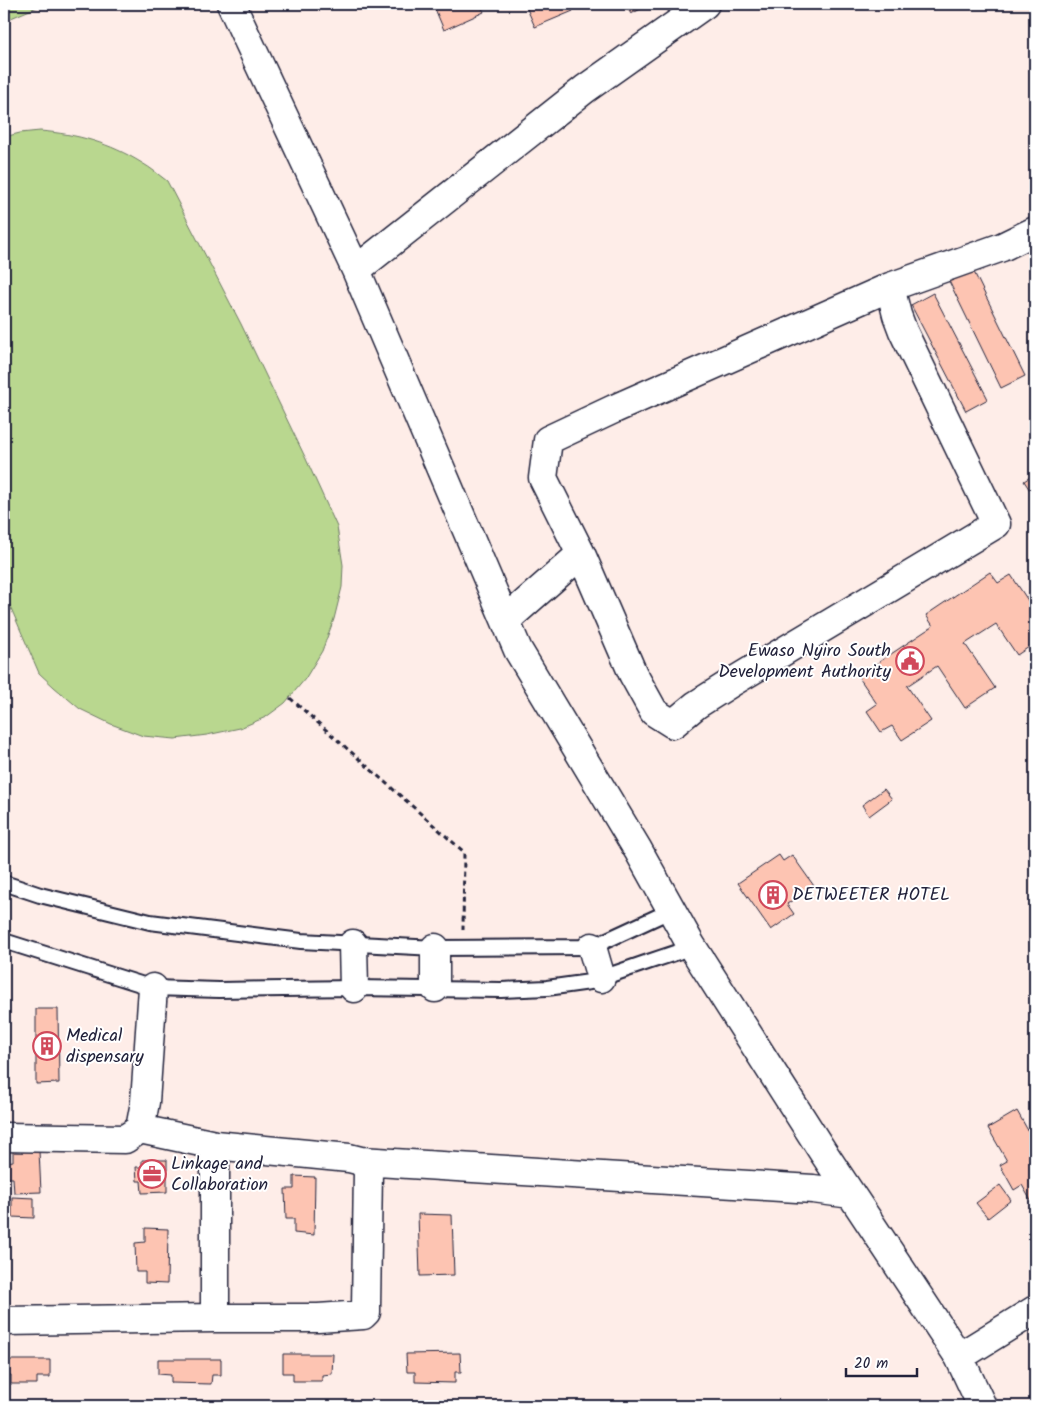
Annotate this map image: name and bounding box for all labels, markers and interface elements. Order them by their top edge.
place label: Ewaso Nyiro South Development Authority [718,637,892,687]
public building icon: Ewaso Nyiro South Development Authority [895,646,925,676]
building icon: DETWEETER HOTEL [758,880,788,910]
place label: DETWEETER HOTEL [792,881,950,910]
place label: Medical dispensary [66,1022,144,1072]
building icon: Medical dispensary [32,1031,62,1061]
place label: Linkage and Collaboration [171,1150,268,1200]
office icon: Linkage and Collaboration [137,1159,167,1189]
scale bar [846,1345,918,1377]
text: 20 m [854,1352,888,1376]

